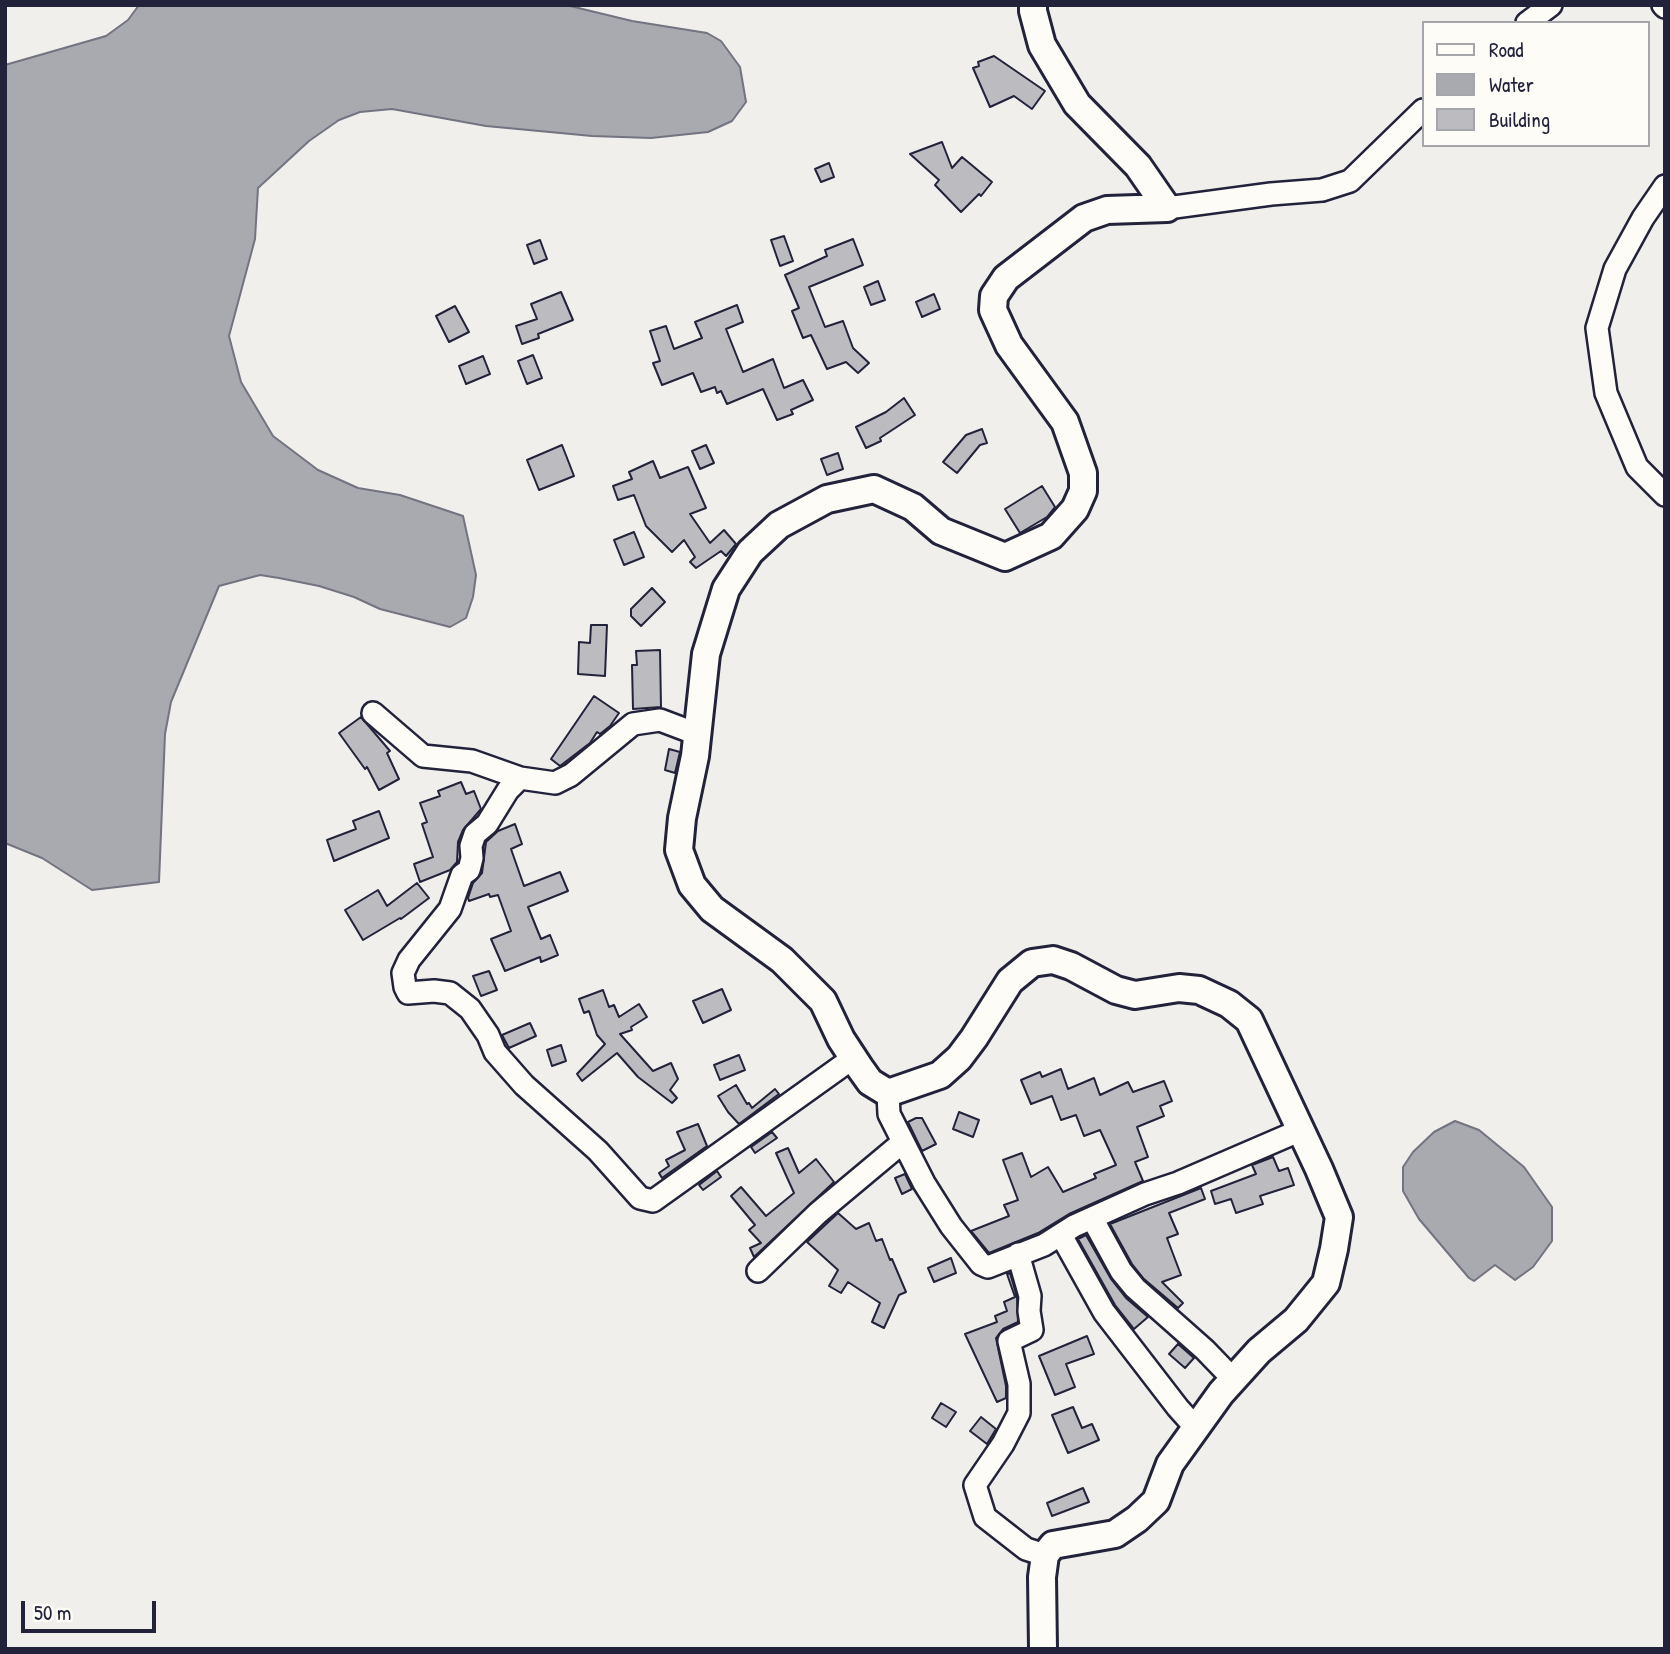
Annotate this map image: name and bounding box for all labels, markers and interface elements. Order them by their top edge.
legend [1422,21,1649,147]
text: Road [1489,35,1523,64]
text: Water [1489,70,1534,99]
text: Building [1489,105,1550,134]
scale bar [24,1588,159,1632]
text: 50 m [34,1598,71,1627]

